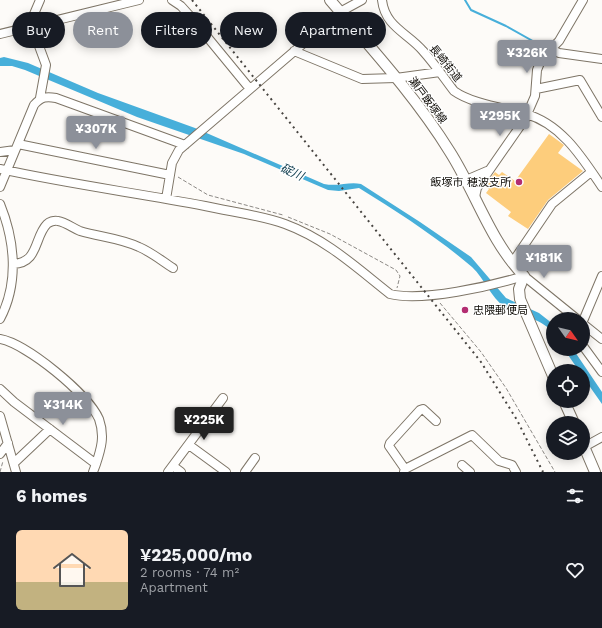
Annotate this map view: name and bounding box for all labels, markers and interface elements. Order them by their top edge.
chip: Buy [12,12,65,48]
chip: Rent [73,12,133,48]
chip: Filters [141,12,212,48]
chip: New [220,12,277,48]
chip: Apartment [285,12,386,48]
pin: ¥326K [499,40,555,74]
street label: 長崎街道 [427,42,465,85]
text: ¥326K [506,45,548,60]
street label: 瀬戸飯塚線 [406,74,449,126]
pin: ¥295K [472,103,528,137]
text: ¥295K [480,108,520,123]
pin: ¥307K [68,116,124,150]
text: ¥307K [75,121,117,136]
water label: 碇川 [278,161,308,184]
place label: 飯塚市 穂波支所 [430,176,512,189]
marker: 飯塚市 穂波支所 [514,177,524,187]
pin: ¥181K [516,245,572,279]
text: ¥181K [525,250,563,265]
place label: 忠隈郵便局 [473,304,528,317]
marker: 忠隈郵便局 [460,305,470,315]
north arrow [546,312,590,356]
map controls [546,312,590,460]
button: locate [546,364,590,408]
pin: ¥314K [35,392,91,426]
text: ¥314K [43,397,83,412]
pin: ¥225K [176,407,232,441]
text: ¥225K [184,412,224,427]
button: layers [546,416,590,460]
icon: filters [564,485,586,507]
text: 6 homes [16,486,87,506]
text: ¥225,000/mo [140,545,252,565]
icon: home [48,546,96,594]
icon: heart [564,559,586,581]
text: 2 rooms · 74 m² [140,565,239,580]
text: Apartment [140,580,208,595]

